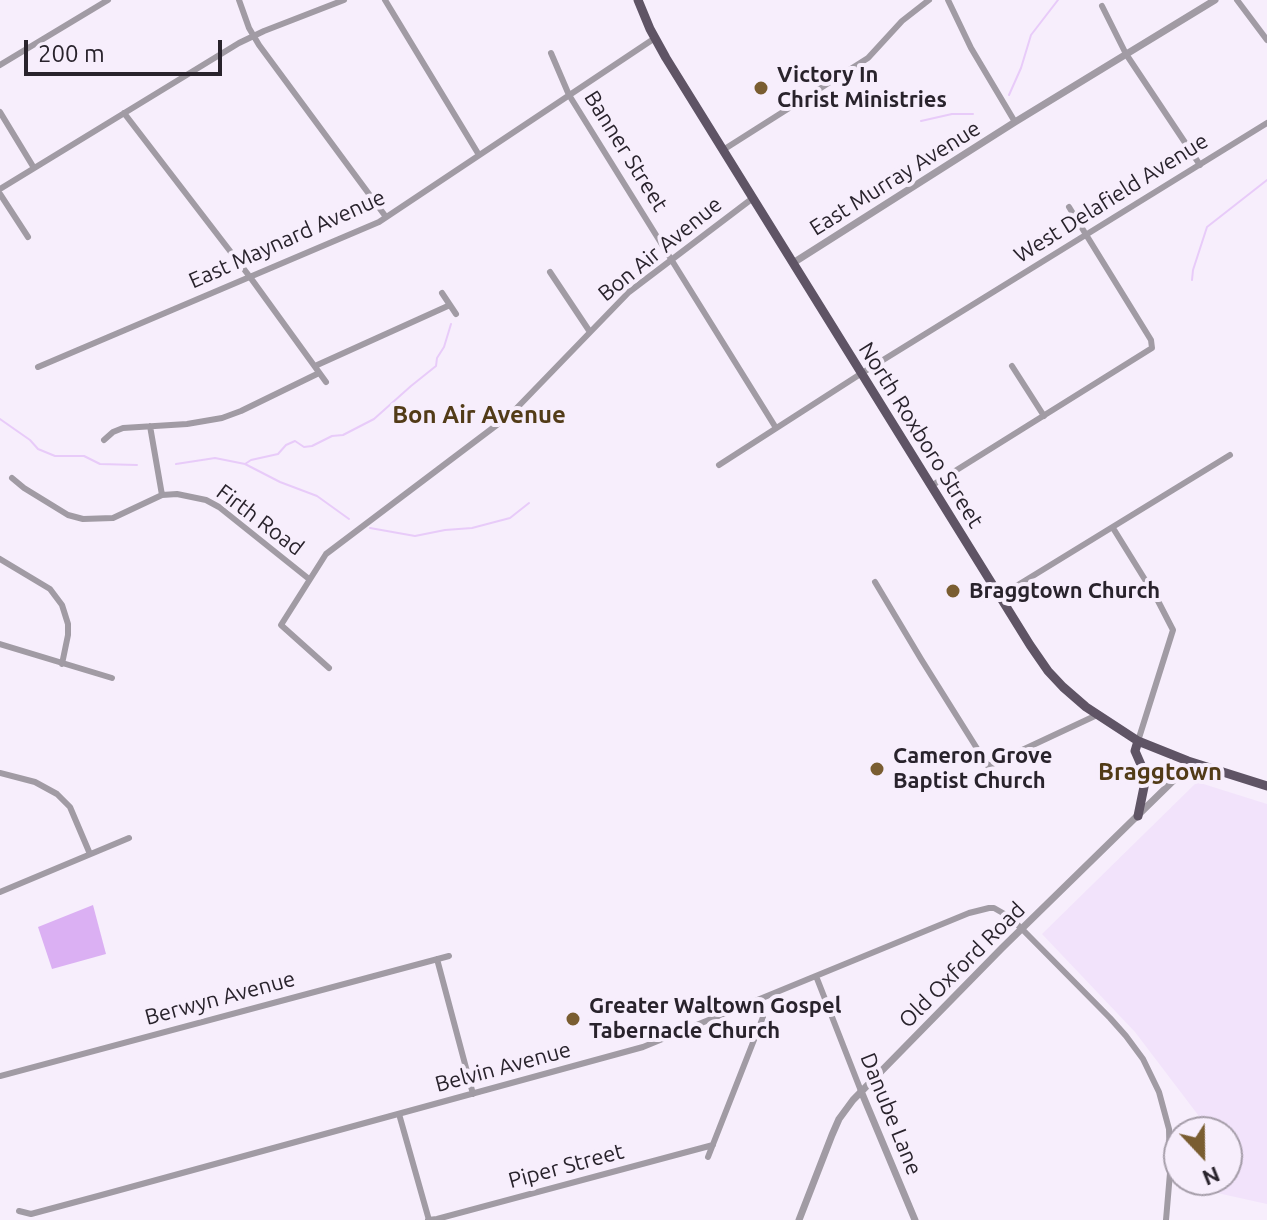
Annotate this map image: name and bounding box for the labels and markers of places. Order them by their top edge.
place label: Victory In Christ Ministries [777,62,947,114]
marker: Victory In Christ Ministries [752,79,770,97]
place label: Braggtown Church [969,578,1160,604]
marker: Braggtown Church [944,582,962,600]
place label: Cameron Grove Baptist Church [893,743,1052,794]
marker: Cameron Grove Baptist Church [868,760,886,778]
place label: Greater Waltown Gospel Tabernacle Church [589,993,841,1044]
marker: Greater Waltown Gospel Tabernacle Church [564,1010,582,1028]

